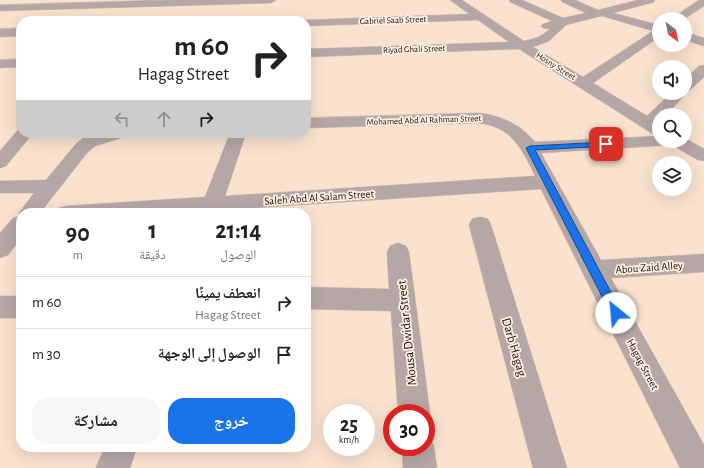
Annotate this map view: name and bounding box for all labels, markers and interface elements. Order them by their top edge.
north arrow [652,12,692,52]
map controls [652,12,692,196]
street label: Gabriel Saab Street [360,15,427,26]
icon: right [243,32,295,84]
text: 60 m [174,33,229,61]
street label: Riyad Ghali Street [383,44,445,55]
street label: Hosny Street [534,51,577,82]
button: sound [652,60,692,100]
text: Hagag Street [138,66,229,84]
icon: left [111,108,133,130]
icon: ahead [153,108,175,130]
icon: right [195,108,217,130]
button: search [652,108,692,148]
street label: Mohamed Abd Al Rahman Street [367,114,482,127]
pin [589,127,623,161]
icon: arrive [595,133,617,155]
button: layers [652,156,692,196]
street label: Saleh Abd Al Salam Street [264,188,375,207]
text: 1 [148,219,157,243]
text: 21:14 [215,219,261,243]
text: 90 [66,222,90,246]
text: m [72,249,83,262]
text: دقيقة [139,249,166,262]
text: الوصول [220,249,256,262]
street label: Abou Zaid Alley [615,260,683,275]
street label: Mousa Dwidar Street [395,280,419,386]
text: انعطف يمينًا [195,286,261,301]
icon: right [273,292,295,314]
position arrow [595,292,637,334]
text: 60 m [32,295,61,310]
text: Hagag Street [195,309,261,322]
street label: Darb Hagag [499,317,528,379]
street label: Hagag Street [625,337,661,392]
icon: arrive [273,344,295,366]
text: الوصول إلى الوجهة [158,346,261,361]
text: 30 m [32,347,61,362]
button: مشاركة [32,398,160,444]
button: خروج [168,398,295,444]
speed limit sign: 30 [383,404,435,456]
text: 25 [340,415,358,435]
text: km/h [339,435,359,445]

